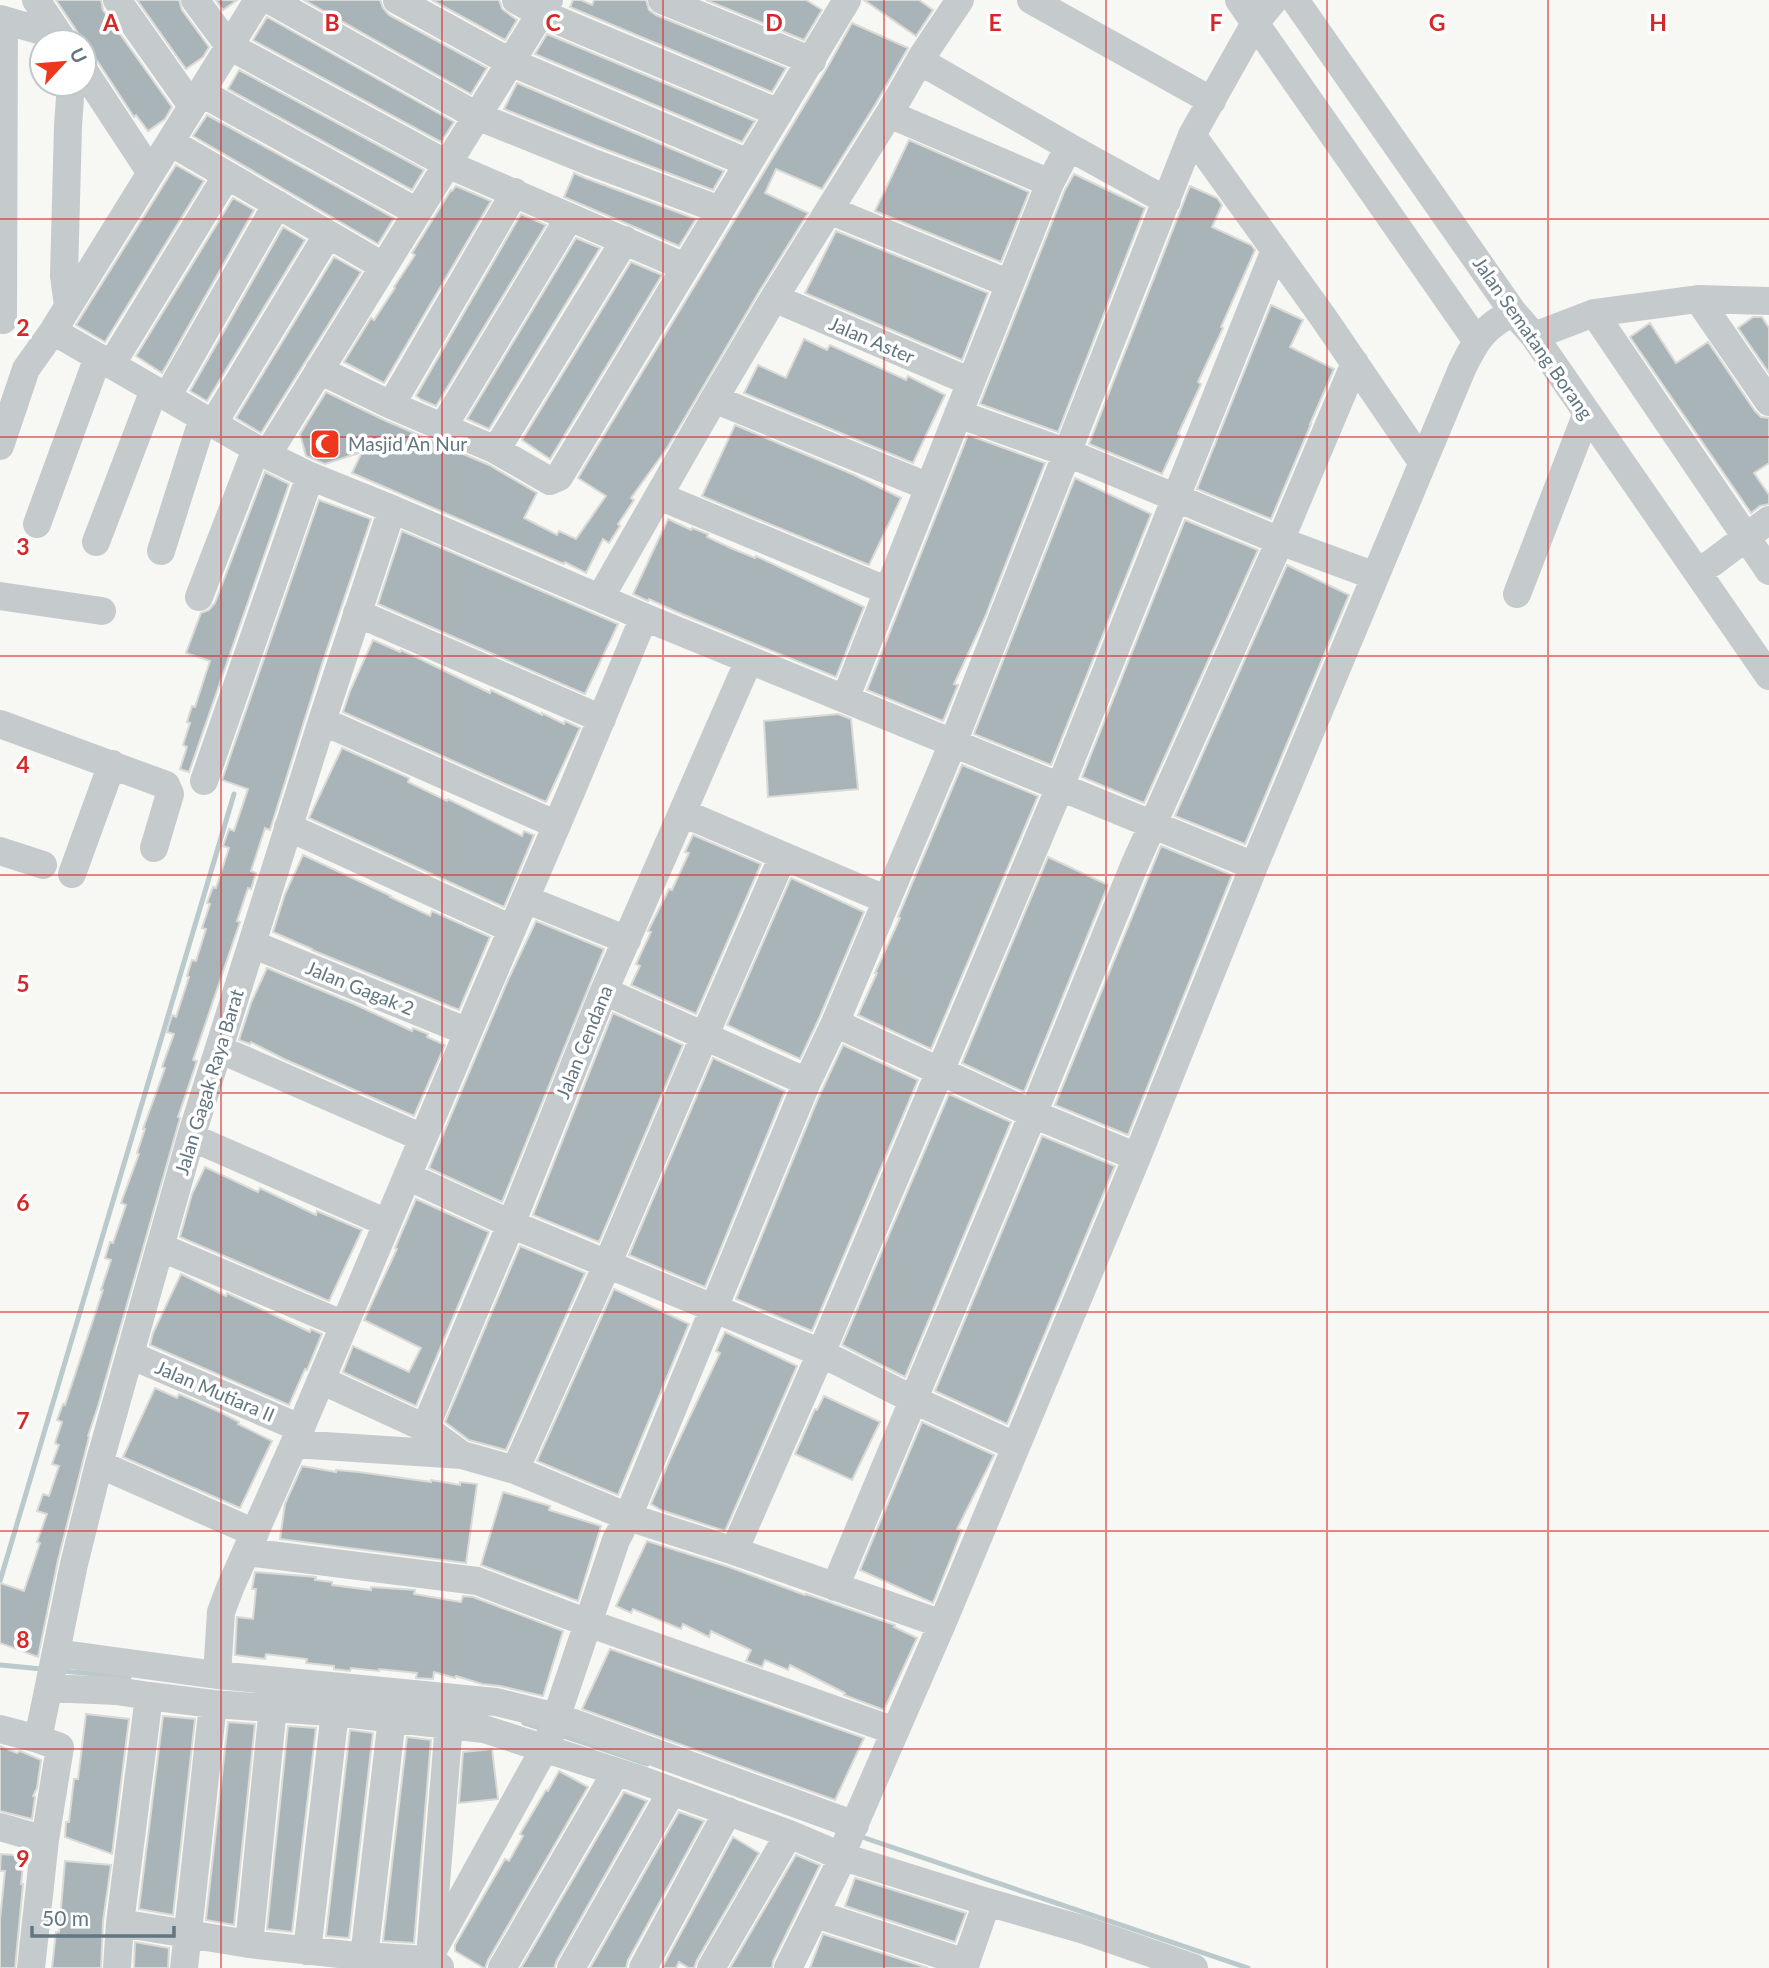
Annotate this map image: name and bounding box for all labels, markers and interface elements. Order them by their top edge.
text: A [102,8,120,36]
text: B [324,8,340,36]
text: C [545,8,561,36]
text: D [765,8,783,36]
text: E [988,8,1002,36]
text: F [1209,8,1223,36]
text: G [1429,8,1445,36]
text: H [1649,8,1667,36]
north arrow [28,28,98,98]
text: U [65,44,92,67]
street label: Jalan Sematang Borang [1469,252,1598,423]
street label: Jalan Aster [826,311,918,368]
text: 2 [16,313,30,341]
mosque icon: Masjid An Nur [308,427,342,461]
place label: Masjid An Nur [348,432,467,455]
text: 3 [16,532,30,560]
text: 4 [16,750,30,778]
street label: Jalan Gagak 2 [303,955,418,1020]
text: 5 [16,969,30,997]
street label: Jalan Cendana [550,982,617,1102]
street label: Jalan Gagak Raya Barat [169,986,248,1177]
text: 6 [16,1188,30,1216]
street label: Jalan Mutiara II [152,1355,278,1426]
text: 7 [16,1406,30,1434]
text: 8 [16,1625,30,1653]
text: 9 [16,1844,30,1872]
scale bar [32,1895,173,1939]
text: 50 m [42,1905,89,1930]

